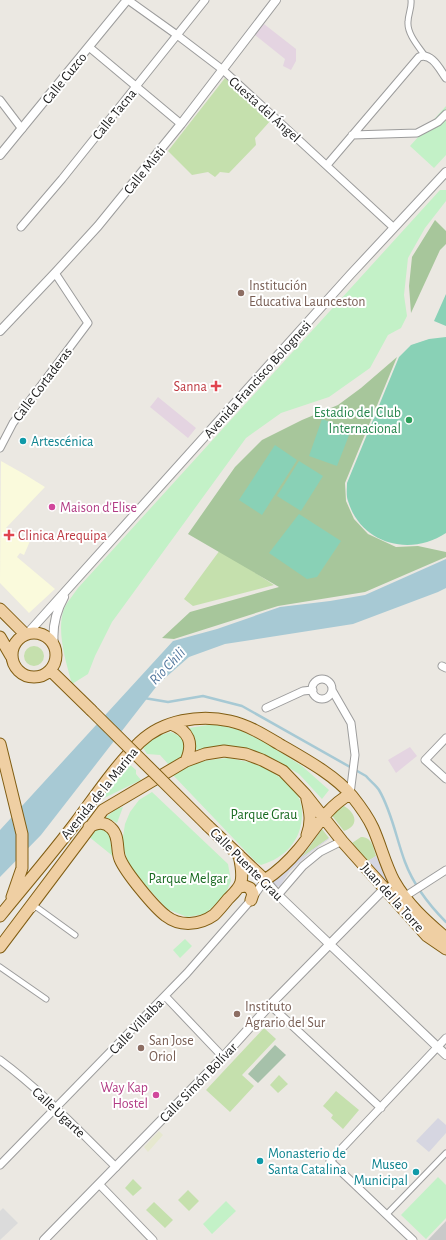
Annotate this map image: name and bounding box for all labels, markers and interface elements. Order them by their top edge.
street label: Calle Cuzco [40,50,90,107]
street label: Cuesta del Ángel [226,72,305,145]
street label: Calle Tacna [90,86,140,143]
street label: Calle Misti [121,144,168,197]
place label: Institución Educativa Launceston [249,279,366,309]
marker: Institución Educativa Launceston [236,288,246,298]
street label: Avenida Francisco Bolognesi [202,318,314,441]
street label: Calle Cortaderas [11,345,75,424]
place label: Sanna [174,380,208,394]
marker: Sanna [210,380,222,392]
place label: Estadio del Club Internacional [314,406,401,436]
marker: Estadio del Club Internacional [404,415,414,425]
place label: Artescénica [31,435,94,449]
marker: Artescénica [18,436,28,446]
place label: Maison d'Elise [60,501,137,515]
marker: Maison d'Elise [47,502,57,512]
marker: Clinica Arequipa [3,529,15,541]
place label: Clinica Arequipa [18,529,107,543]
water label: Río Chili [147,645,188,688]
street label: Avenida de la Marina [59,745,141,842]
park label: Parque Grau [231,808,297,822]
street label: Calle Puente Grau [207,826,285,904]
street label: Juan del la Torre [358,861,427,935]
park label: Parque Melgar [149,872,228,886]
street label: Calle Villalba [107,996,167,1057]
place label: Instituto Agrario del Sur [245,1000,326,1030]
marker: Instituto Agrario del Sur [232,1009,242,1019]
place label: San Jose Oriol [149,1034,194,1064]
street label: Calle Simón Bolívar [157,1040,240,1125]
marker: San Jose Oriol [136,1043,146,1053]
place label: Way Kap Hostel [101,1081,148,1111]
street label: Calle Ugarte [29,1085,87,1140]
marker: Way Kap Hostel [151,1090,161,1100]
place label: Monasterio de Santa Catalina [268,1147,347,1177]
marker: Monasterio de Santa Catalina [255,1156,265,1166]
place label: Museo Municipal [354,1158,408,1188]
marker: Museo Municipal [411,1167,421,1177]

